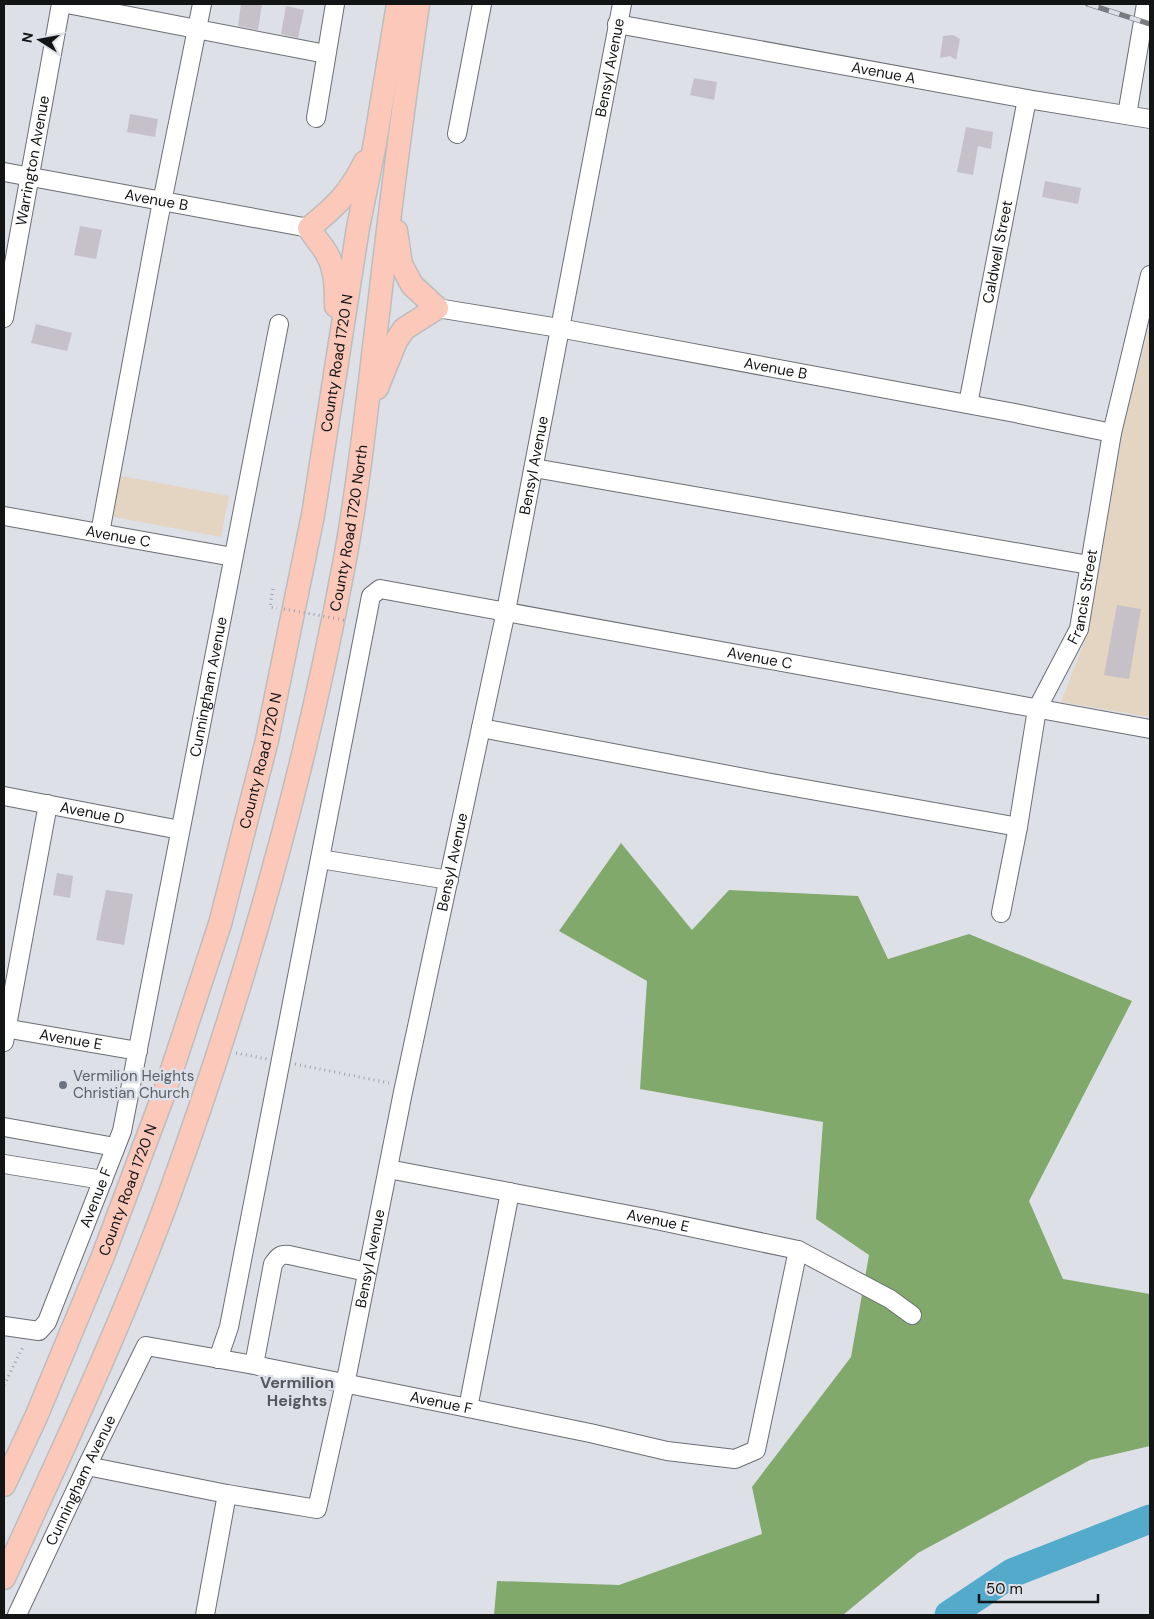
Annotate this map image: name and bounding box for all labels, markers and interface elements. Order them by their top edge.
north arrow [15,15,65,65]
street label: Bensyl Avenue [591,16,629,119]
text: N [17,31,37,44]
street label: Avenue A [850,57,917,88]
street label: Warrington Avenue [11,94,54,227]
street label: Avenue B [123,184,190,216]
street label: Caldwell Street [978,198,1017,305]
street label: County Road 1720 N [316,293,358,434]
street label: Avenue B [742,353,809,384]
street label: Bensyl Avenue [515,414,553,516]
street label: County Road 1720 North [325,444,372,613]
street label: Avenue C [84,521,153,552]
street label: Francis Street [1063,548,1102,648]
street label: Cunningham Avenue [185,615,232,759]
street label: Avenue C [726,642,794,674]
street label: County Road 1720 N [235,691,286,831]
street label: Avenue D [58,797,126,829]
street label: Bensyl Avenue [432,811,473,913]
street label: Avenue E [38,1024,104,1055]
place label: Vermilion Heights Christian Church [73,1066,194,1103]
marker: Vermilion Heights Christian Church [57,1079,69,1091]
street label: County Road 1720 N [94,1121,162,1259]
street label: Avenue F [75,1165,117,1231]
street label: Avenue E [625,1205,691,1237]
street label: Bensyl Avenue [351,1208,390,1310]
district label: Vermilion Heights [260,1372,334,1411]
street label: Avenue F [408,1387,474,1419]
street label: Cunningham Avenue [41,1412,121,1549]
scale bar [979,1572,1098,1604]
text: 50 m [986,1579,1023,1599]

